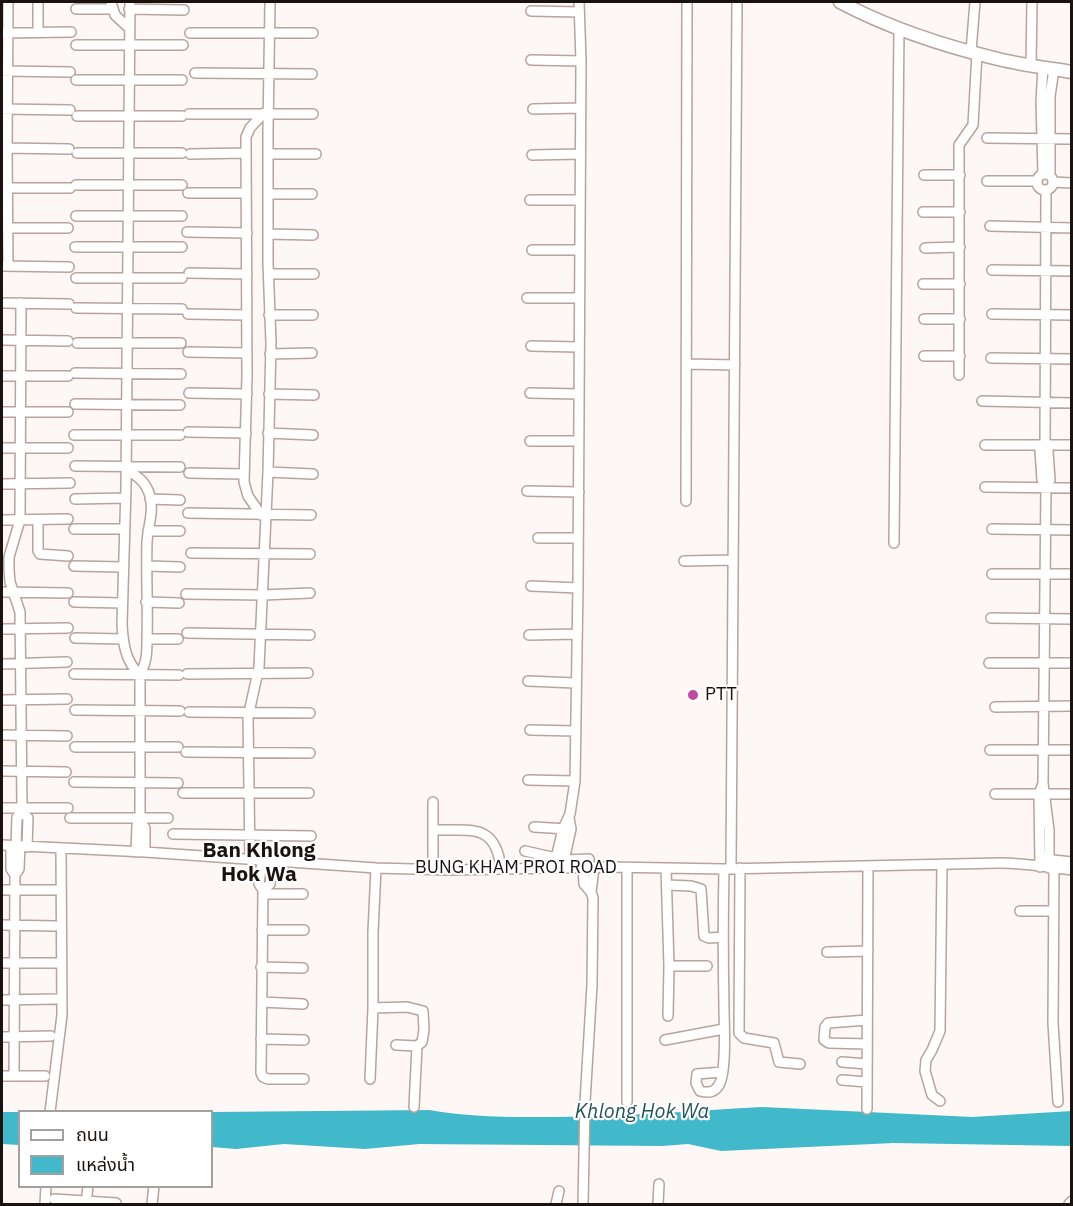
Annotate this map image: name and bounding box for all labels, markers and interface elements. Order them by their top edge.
place label: PTT [705,684,737,706]
marker: PTT [686,688,700,702]
district label: Ban Khlong Hok Wa [203,838,315,888]
street label: BUNG KHAM PROI ROAD [415,857,617,879]
water label: Khlong Hok Wa [575,1100,709,1124]
legend [18,1110,213,1188]
text: ถนน [76,1123,109,1146]
text: แหล่งน้ำ [76,1153,135,1176]

